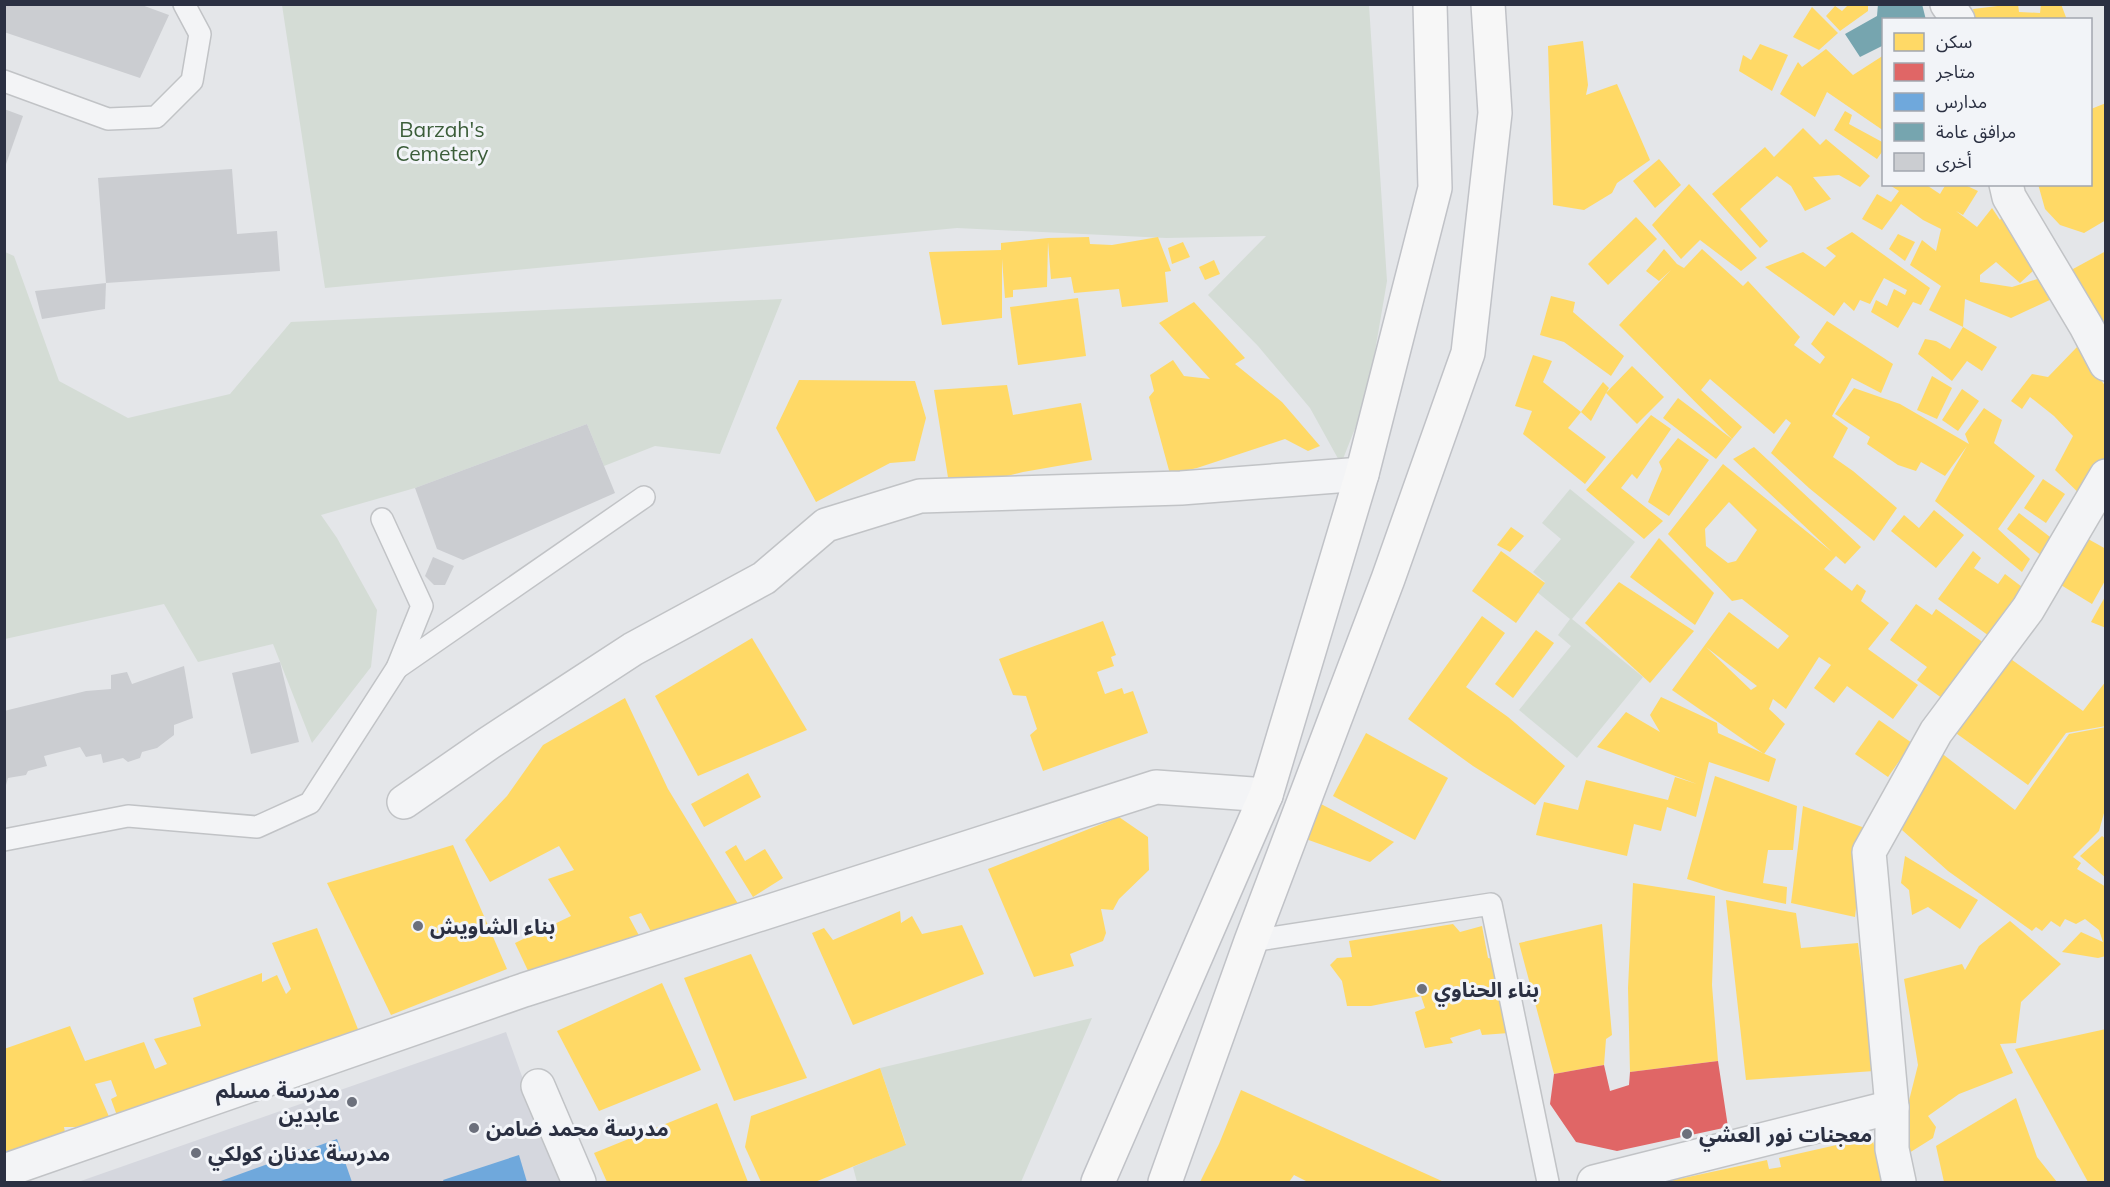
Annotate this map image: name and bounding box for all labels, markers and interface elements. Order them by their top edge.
legend [1882,18,2092,186]
text: سكن [1936,30,1972,53]
text: متاجر [1935,60,1975,83]
text: مدارس [1936,90,1987,113]
park label: Barzah's Cemetery [396,116,488,166]
text: مرافق عامة [1936,120,2016,143]
text: أخرى [1936,150,1972,173]
place label: بناء الشاويش [430,913,555,939]
marker: بناء الشاويش [411,919,425,933]
place label: بناء الحناوي [1434,976,1539,1007]
marker: بناء الحناوي [1415,982,1429,996]
place label: مدرسة مسلم عابدين [216,1077,340,1127]
marker: مدرسة مسلم عابدين [345,1095,359,1109]
place label: مدرسة محمد ضامن [486,1115,669,1141]
marker: مدرسة محمد ضامن [467,1121,481,1135]
place label: معجنات نور العشي [1699,1121,1872,1152]
marker: معجنات نور العشي [1680,1127,1694,1141]
place label: مدرسة عدنان كولكي [208,1140,390,1171]
marker: مدرسة عدنان كولكي [189,1146,203,1160]

